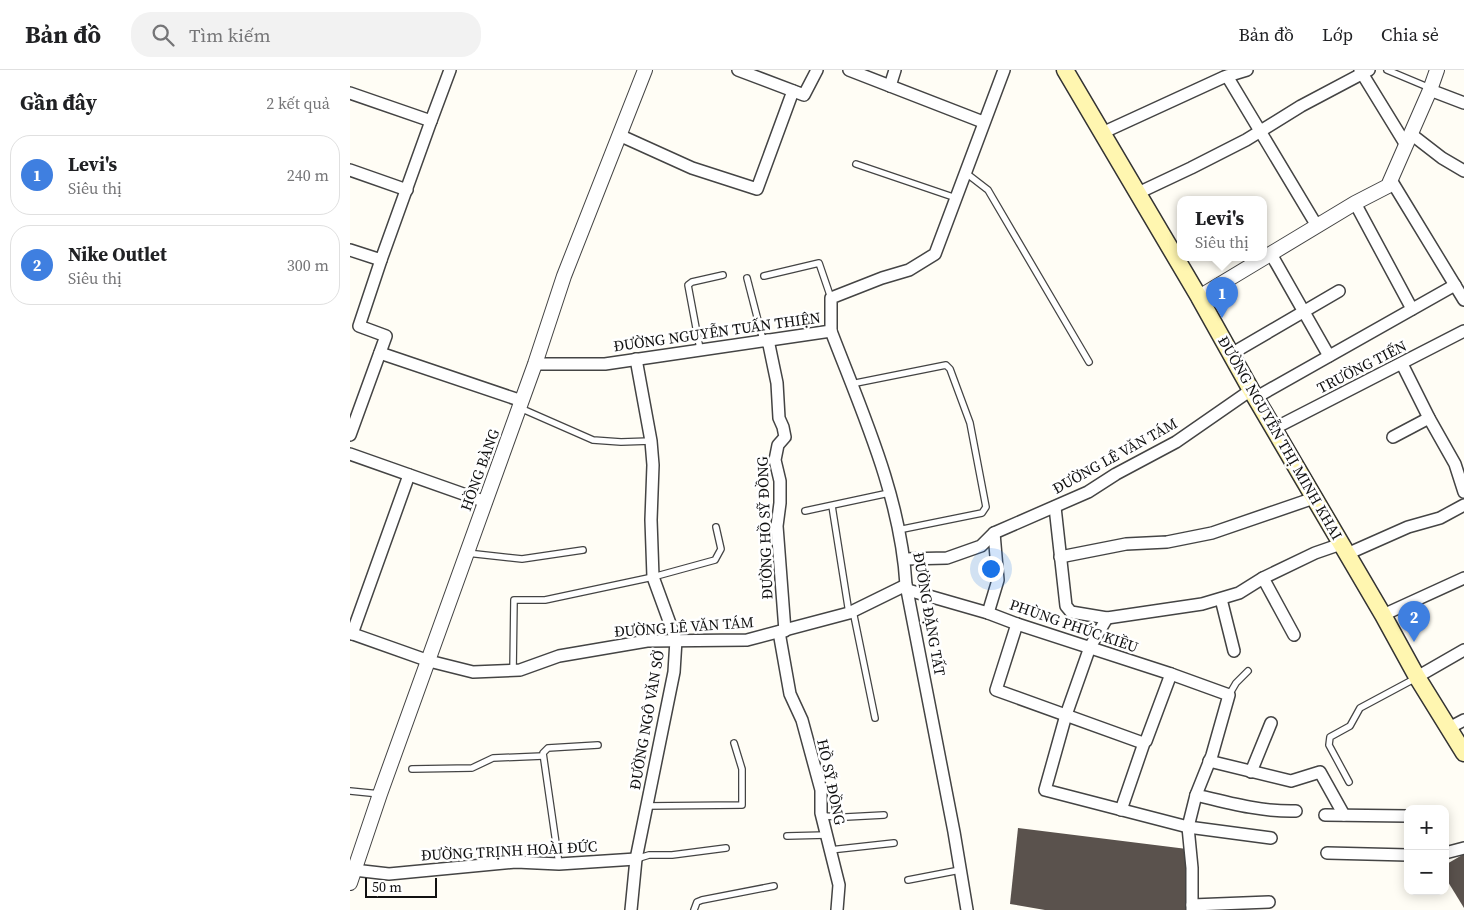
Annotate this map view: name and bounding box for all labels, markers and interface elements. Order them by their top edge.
search box [131,12,481,57]
text: Bản đồ [25,18,101,51]
icon: search [149,21,177,49]
text: Tìm kiếm [189,22,271,48]
text: Bản đồ [1238,22,1294,47]
text: Lớp [1322,22,1353,47]
text: Chia sẻ [1381,22,1439,47]
text: Gần đây [20,88,97,117]
text: 2 kết quả [266,92,330,114]
text: Levi's [68,151,117,177]
text: 1 [33,164,41,186]
text: 240 m [287,164,329,186]
text: Siêu thị [68,177,122,199]
popup [1177,196,1267,261]
text: Levi's [1195,205,1244,231]
text: Siêu thị [1195,231,1249,253]
text: Nike Outlet [68,241,167,267]
text: 2 [33,254,41,276]
text: 300 m [287,254,329,276]
text: Siêu thị [68,267,122,289]
pin: 1 [1206,277,1238,318]
street label: ĐƯỜNG NGUYỄN TUẤN THIỆN [612,307,822,356]
street label: ĐƯỜNG NGUYỄN THỊ MINH KHAI [1213,332,1348,544]
street label: TRƯỜNG TIẾN [1313,335,1410,398]
street label: ĐƯỜNG LÊ VĂN TÁM [1048,412,1181,499]
street label: HỒNG BÀNG [455,426,504,514]
street label: ĐƯỜNG HỒ SỸ ĐỒNG [752,456,777,600]
street label: ĐƯỜNG ĐẶNG TẤT [908,550,951,677]
your location [978,556,1004,582]
street label: PHÙNG PHÚC KIỀU [1007,594,1141,657]
pin: 2 [1398,601,1430,642]
street label: ĐƯỜNG LÊ VĂN TÁM [613,611,755,642]
street label: ĐƯỜNG NGÔ VĂN SỞ [624,649,669,791]
street label: HỒ SỸ ĐỒNG [812,737,851,827]
map controls [1404,805,1449,895]
button: + [1404,805,1449,850]
street label: ĐƯỜNG TRỊNH HOÀI ĐỨC [420,835,598,866]
button: − [1404,850,1449,895]
scale bar [365,875,438,898]
text: 50 m [372,877,402,897]

